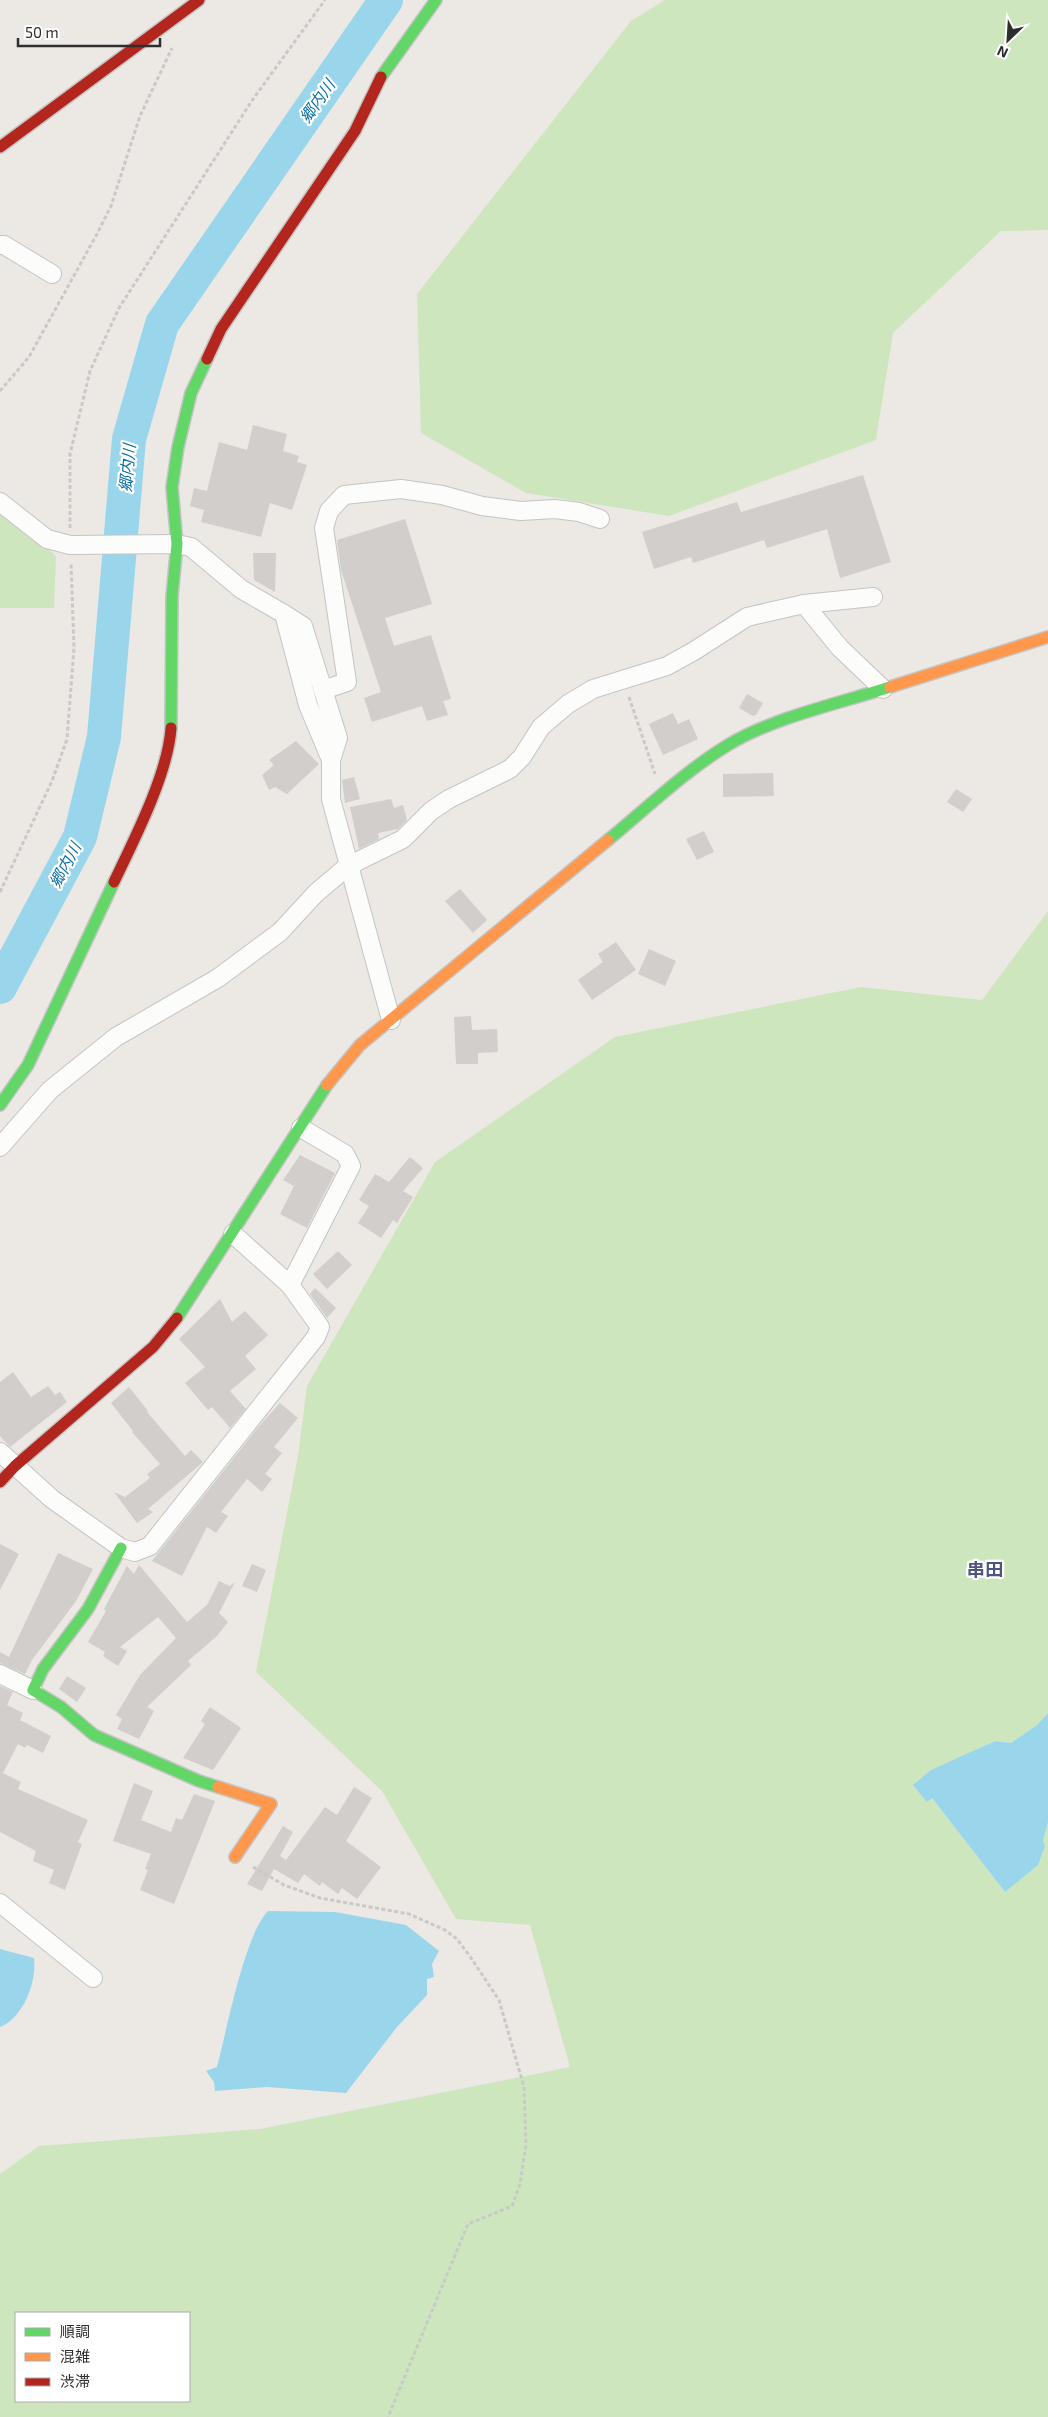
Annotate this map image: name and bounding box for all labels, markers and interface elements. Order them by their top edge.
scale bar [18,15,160,47]
north arrow [983,15,1033,65]
text: 50 m [25,23,59,41]
text: N [994,42,1010,62]
water label: 郷内川 [295,74,339,126]
water label: 郷内川 [115,441,138,493]
water label: 郷内川 [45,837,85,890]
district label: 串田 [967,1558,1003,1580]
legend [15,2312,190,2402]
text: 順調 [60,2322,90,2340]
text: 混雑 [60,2347,90,2365]
text: 渋滞 [60,2372,90,2390]

